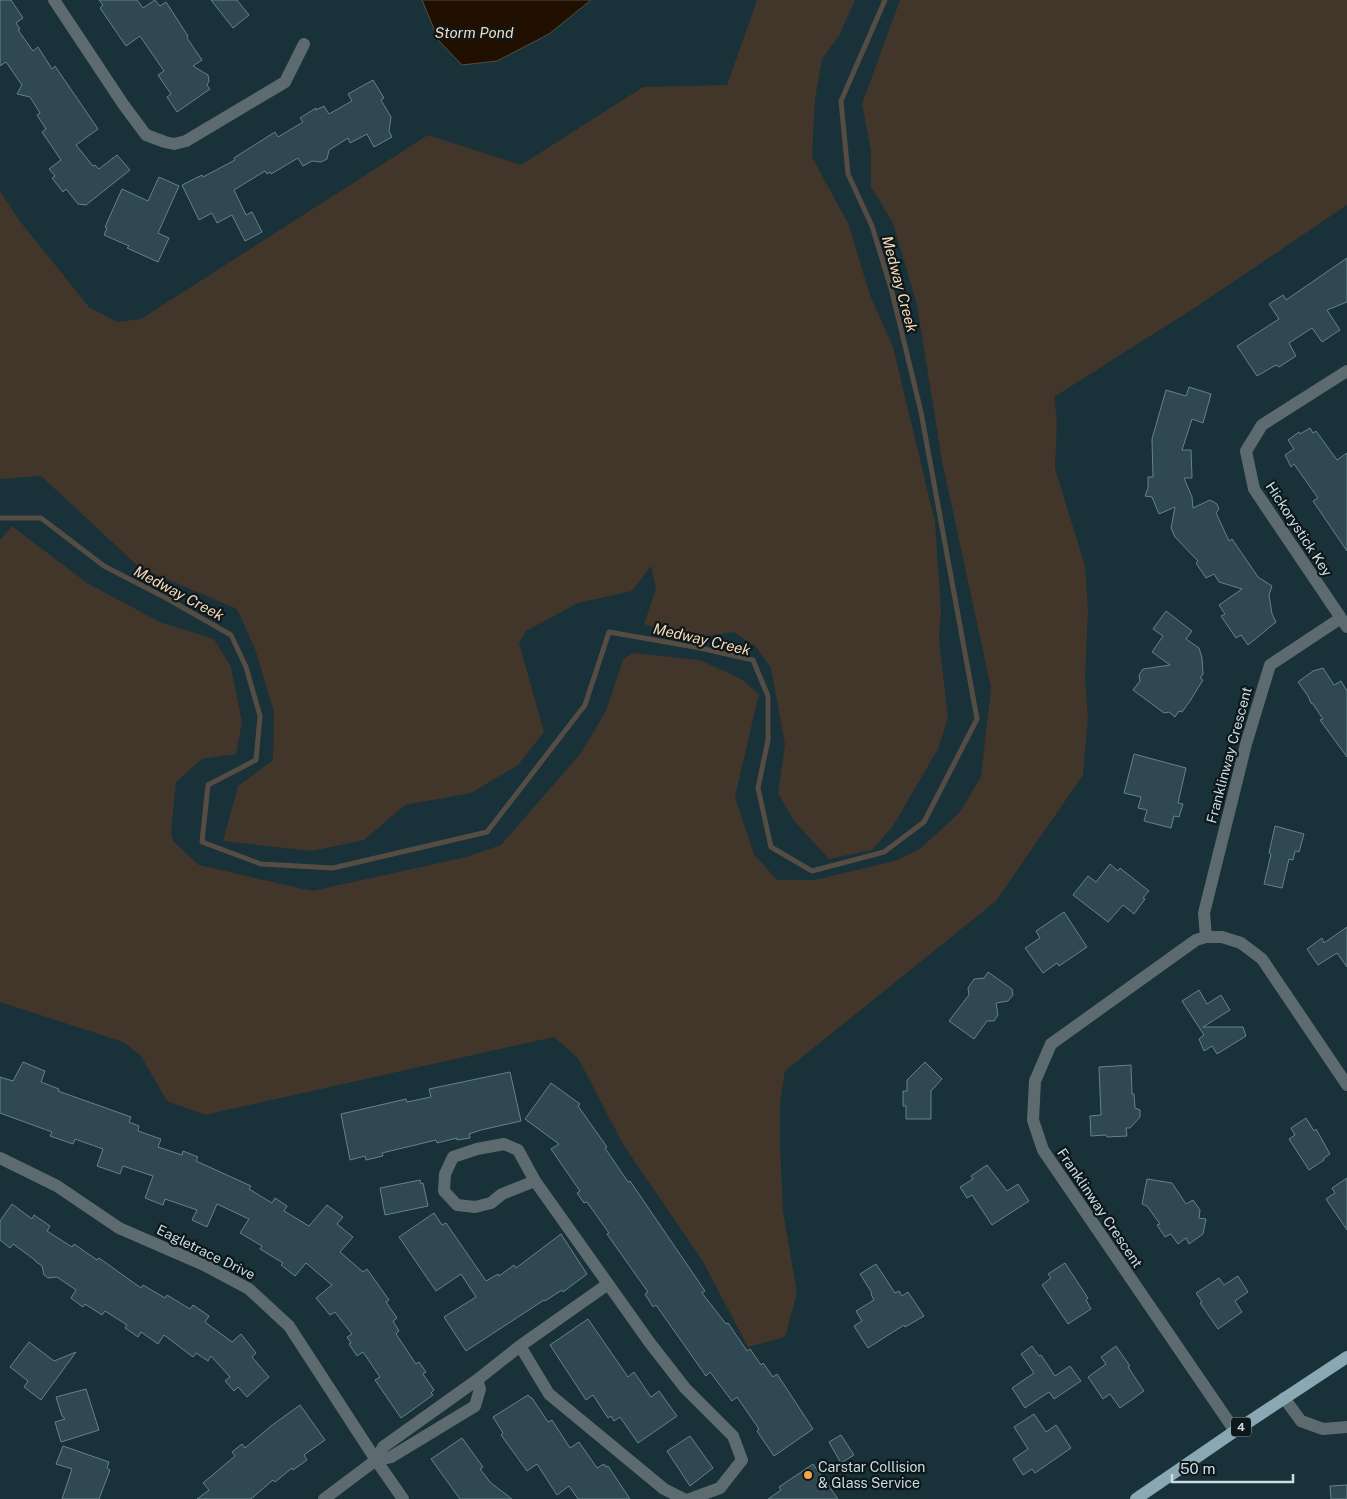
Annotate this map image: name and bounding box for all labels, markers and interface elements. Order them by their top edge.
water label: Storm Pond [434,24,514,41]
water label: Medway Creek [879,234,921,335]
street label: Hickorystick Key [1263,479,1336,580]
water label: Medway Creek [131,562,228,624]
water label: Medway Creek [652,620,753,659]
street label: Franklinway Crescent [1203,685,1255,825]
street label: Franklinway Crescent [1054,1145,1146,1271]
street label: Eagletrace Drive [154,1221,258,1283]
road number: 4 [1231,1418,1251,1436]
scale bar [1172,1452,1293,1484]
place label: Carstar Collision & Glass Service [818,1459,925,1491]
text: 50 m [1180,1460,1215,1477]
marker: Carstar Collision & Glass Service [802,1469,814,1481]

